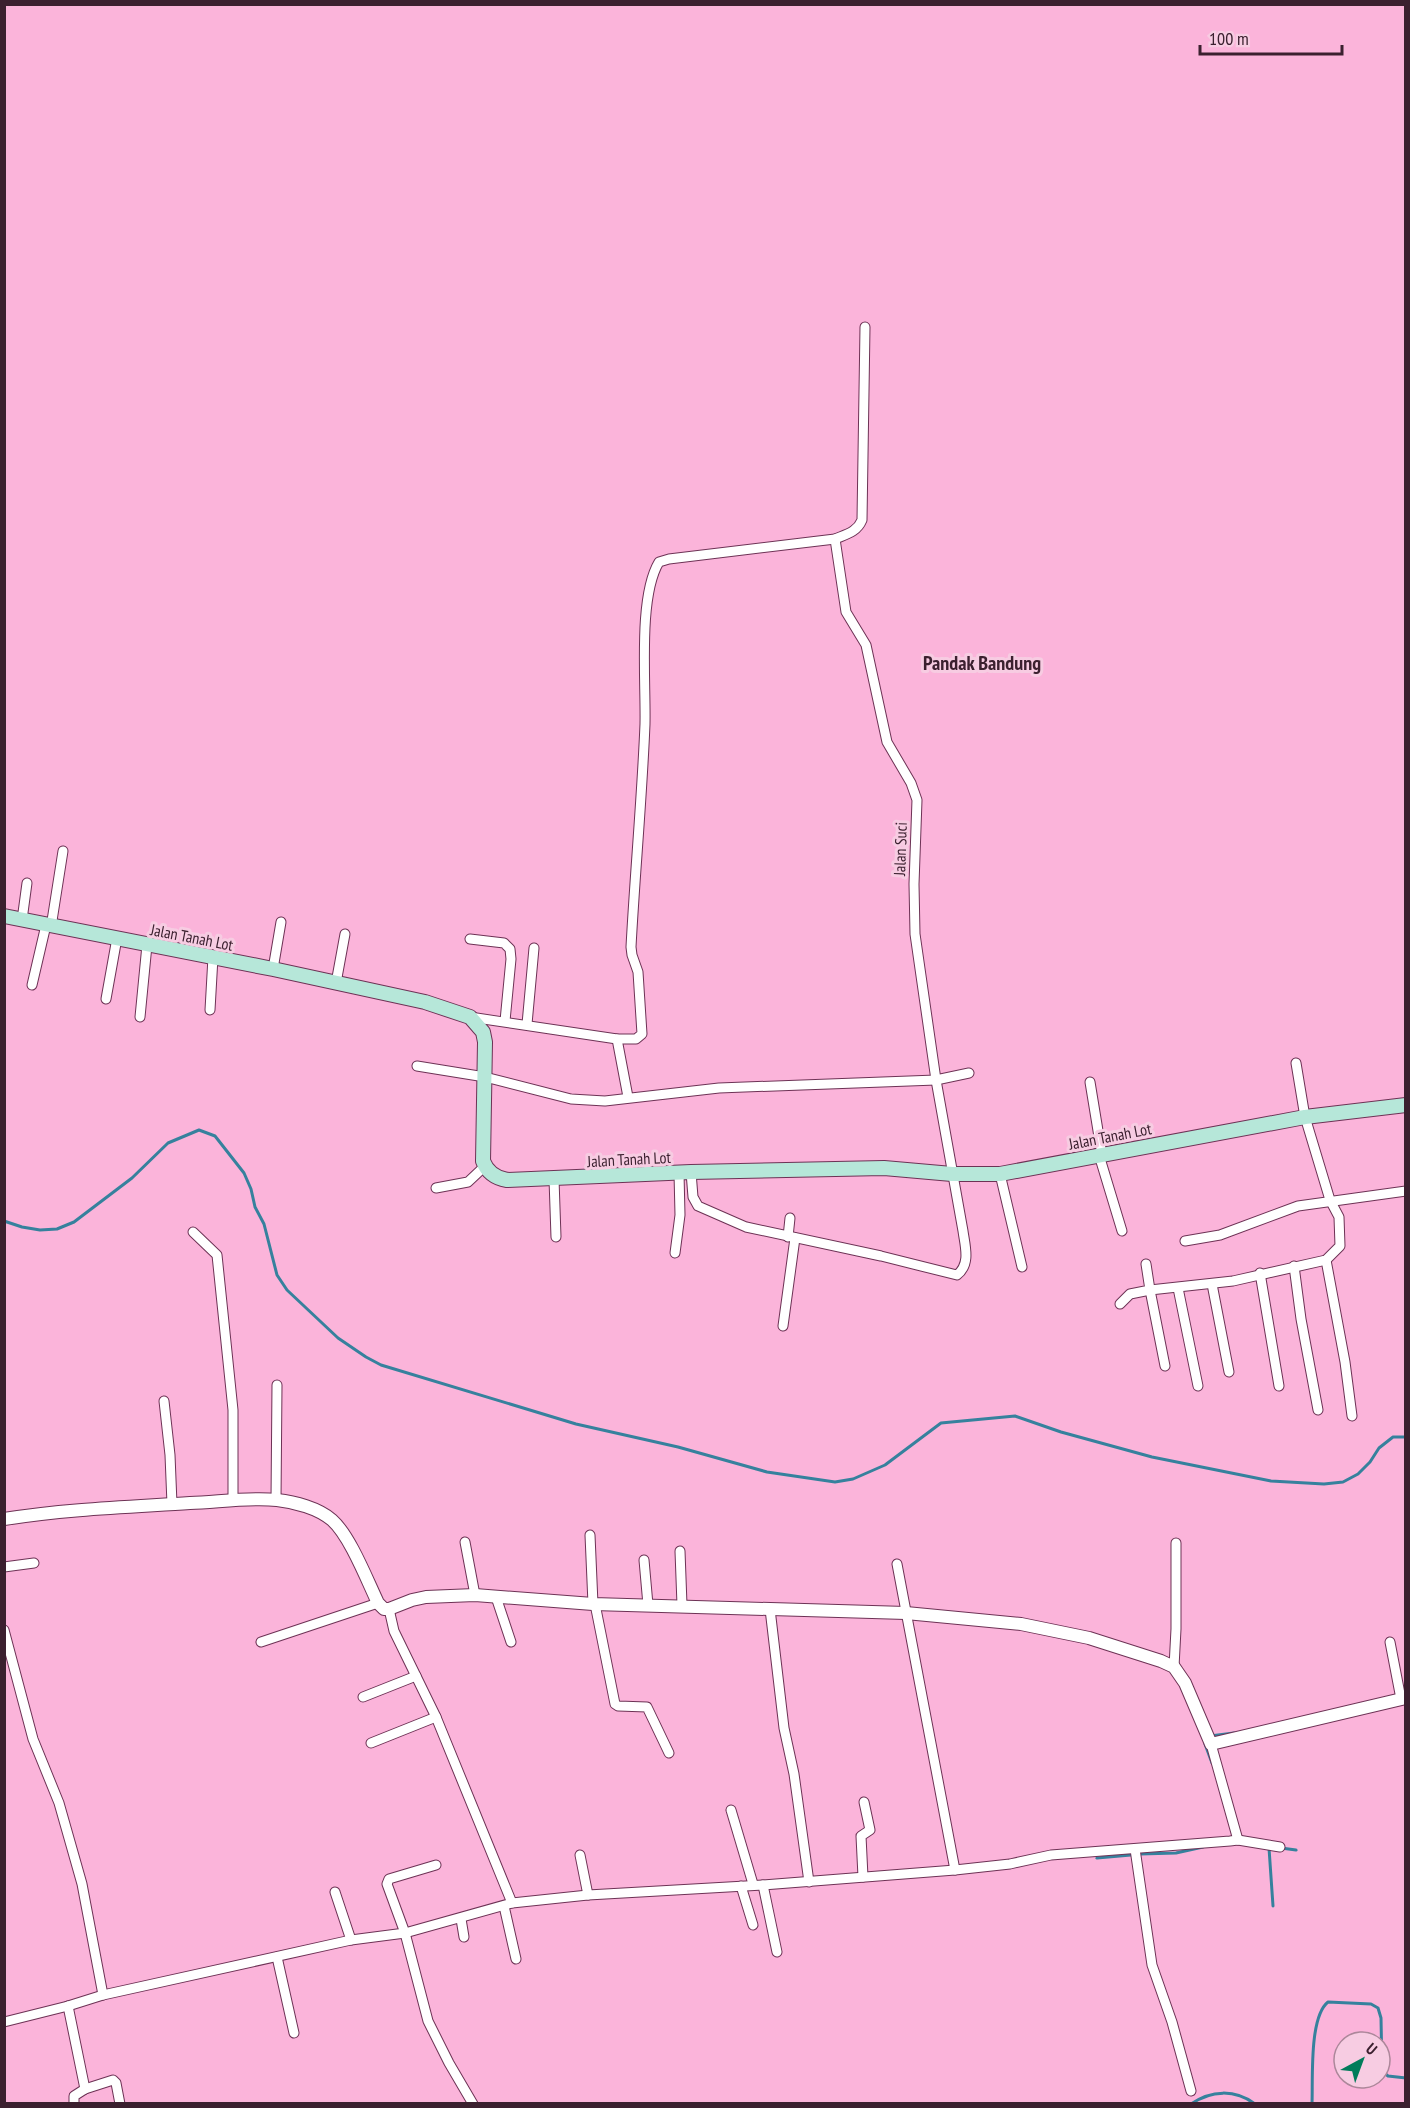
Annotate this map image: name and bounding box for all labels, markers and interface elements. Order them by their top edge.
scale bar [1200,18,1342,56]
text: 100 m [1209,27,1249,50]
district label: Pandak Bandung [923,650,1041,676]
street label: Jalan Suci [889,822,911,877]
street label: Jalan Tanah Lot [148,919,236,955]
street label: Jalan Tanah Lot [1066,1118,1154,1154]
street label: Jalan Tanah Lot [586,1147,672,1171]
north arrow [1332,2030,1392,2090]
text: U [1362,2038,1382,2059]

